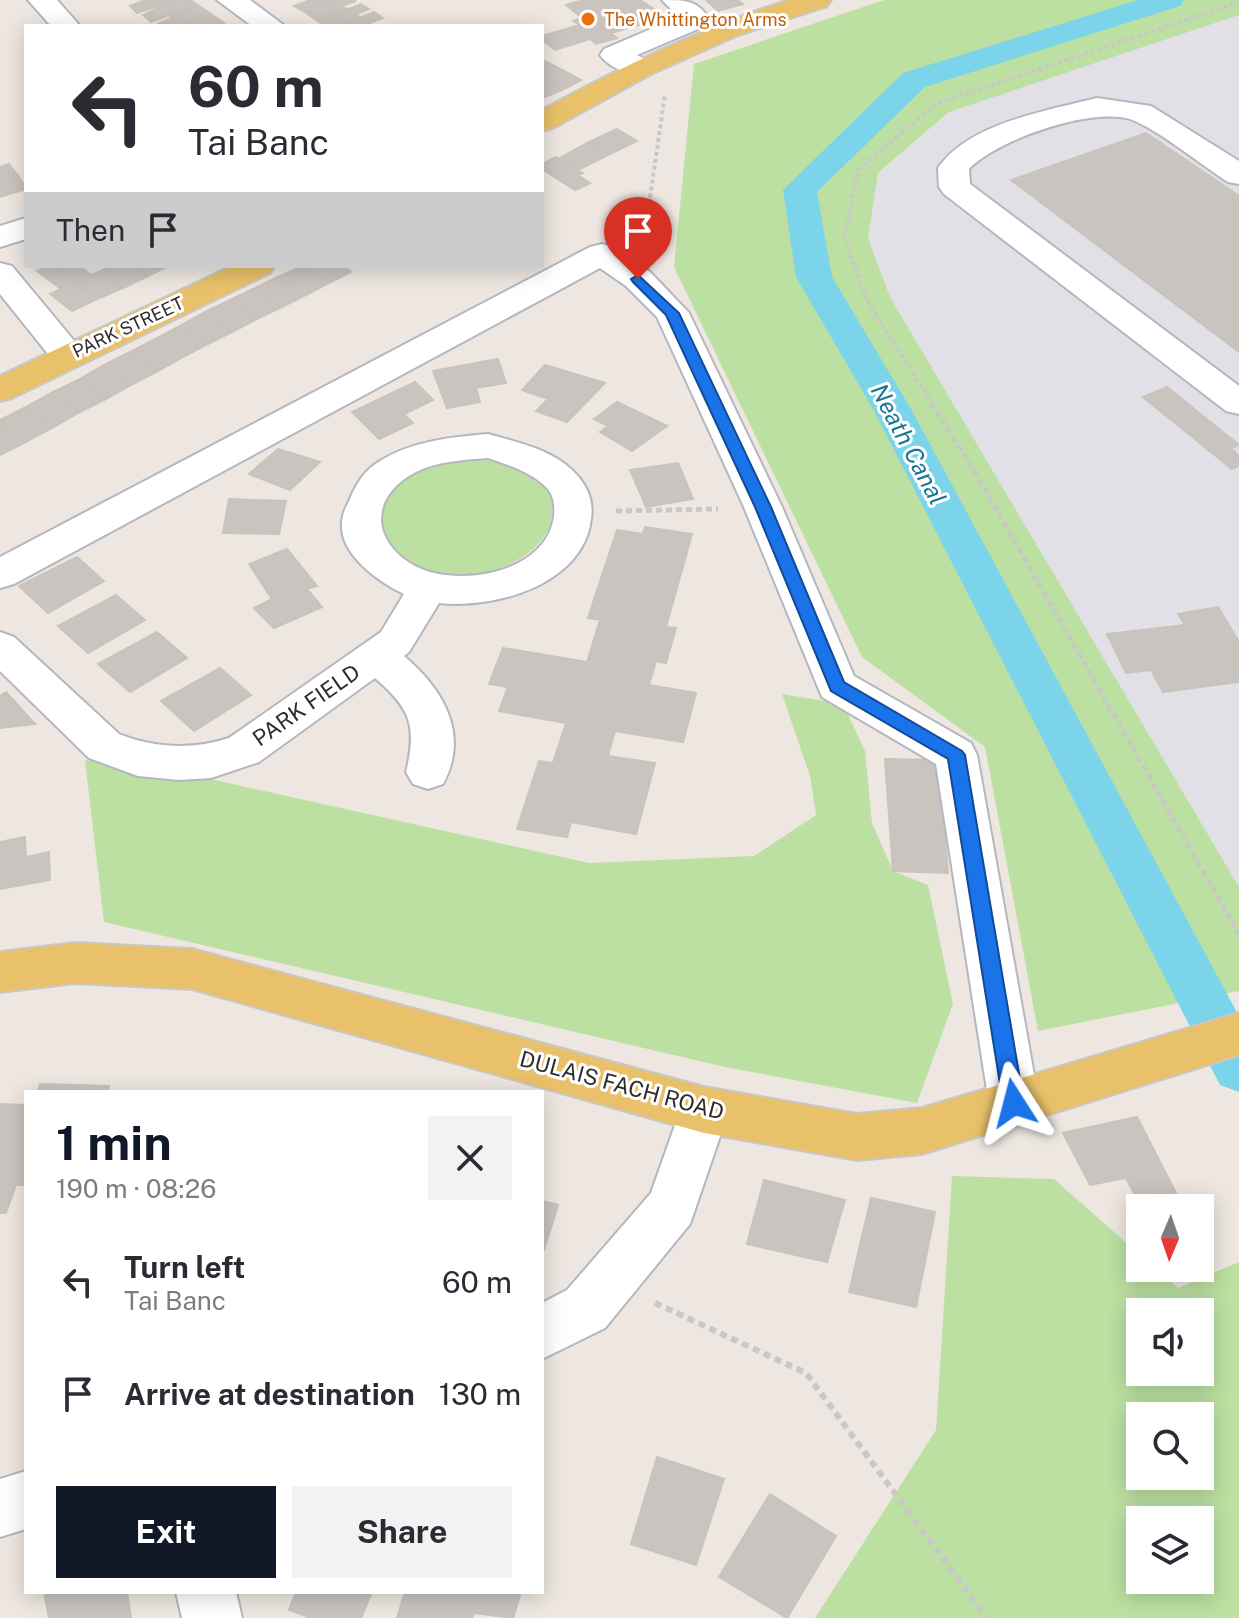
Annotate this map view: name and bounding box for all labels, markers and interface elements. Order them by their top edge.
place label: The Whittington Arms [604,9,787,30]
marker: The Whittington Arms [579,10,597,28]
text: 60 m [188,54,324,120]
icon: left [56,56,160,160]
text: Tai Banc [188,121,329,163]
pin [604,197,672,279]
icon: arrive [141,208,185,252]
icon: arrive [616,209,660,253]
text: Then [56,212,125,248]
street label: PARK STREET [69,292,187,362]
water label: Neath Canal [865,379,953,509]
street label: PARK FIELD [248,659,364,751]
street label: DULAIS FACH ROAD [517,1045,727,1125]
position arrow [972,1061,1056,1145]
text: 1 min [56,1114,172,1171]
button: close [428,1116,512,1200]
text: 190 m · 08:26 [56,1173,216,1204]
north arrow [1126,1194,1214,1282]
map controls [1126,1194,1214,1594]
text: Turn left [124,1249,245,1285]
icon: left [56,1260,100,1304]
text: 60 m [442,1264,512,1300]
text: Tai Banc [124,1285,226,1316]
button: sound [1126,1298,1214,1386]
icon: arrive [56,1372,100,1416]
text: Arrive at destination [124,1376,415,1412]
text: 130 m [439,1376,521,1412]
button: search [1126,1402,1214,1490]
button: Exit [56,1486,276,1578]
button: Share [292,1486,512,1578]
button: layers [1126,1506,1214,1594]

